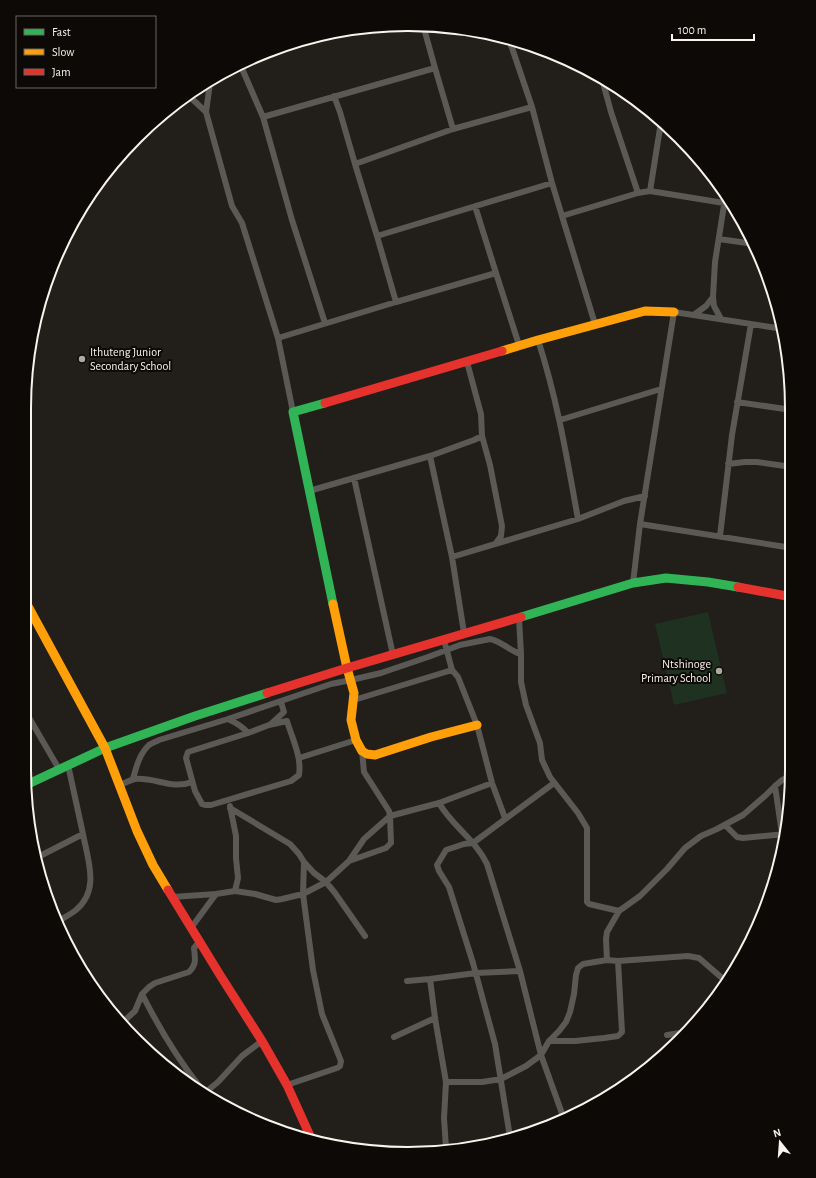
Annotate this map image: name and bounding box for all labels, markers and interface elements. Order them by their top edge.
legend [16,16,156,88]
scale bar [672,16,754,42]
text: 100 m [678,24,706,36]
text: Fast [52,26,71,38]
text: Slow [52,46,74,58]
text: Jam [52,66,71,78]
place label: Ithuteng Junior Secondary School [90,346,171,373]
marker: Ithuteng Junior Secondary School [77,354,87,364]
place label: Ntshinoge Primary School [641,658,711,685]
marker: Ntshinoge Primary School [714,666,724,676]
north arrow [760,1122,800,1162]
text: N [772,1127,782,1139]

